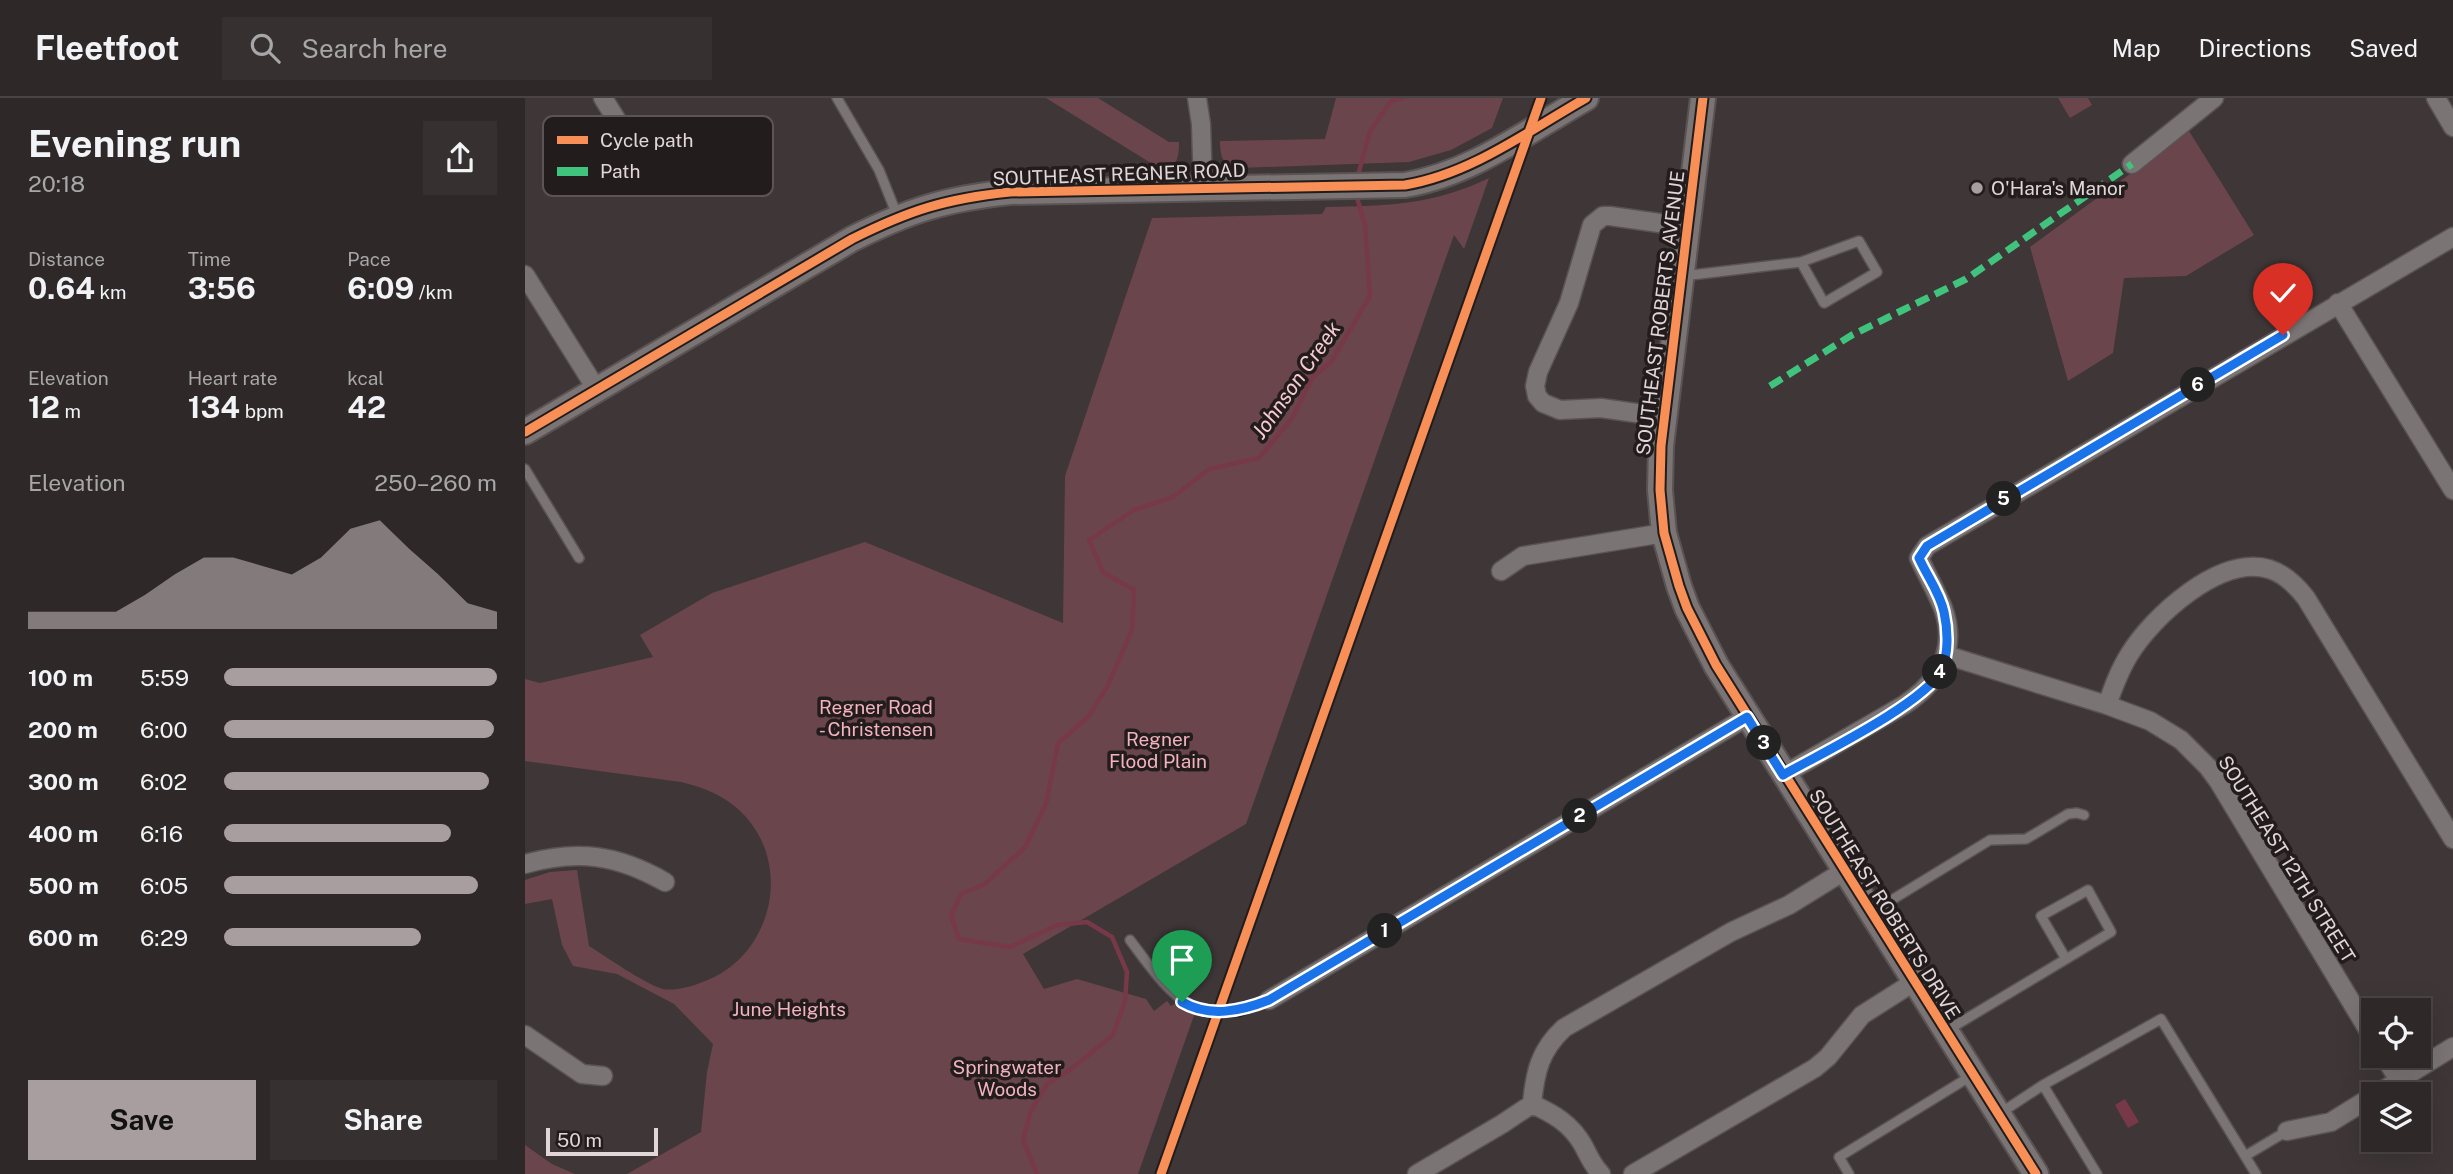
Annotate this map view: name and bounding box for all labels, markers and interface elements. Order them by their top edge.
search box [222,17,712,80]
text: Fleetfoot [35,29,180,67]
icon: search [246,29,284,67]
text: Search here [302,33,448,64]
text: Map [2112,34,2161,62]
text: Directions [2199,34,2311,62]
text: Saved [2349,34,2418,62]
legend [543,116,773,196]
text: Evening run [28,121,241,166]
button: share [423,121,497,195]
text: Cycle path [600,129,693,151]
street label: SOUTHEAST REGNER ROAD [992,159,1246,189]
text: Path [600,160,640,182]
street label: SOUTHEAST ROBERTS AVENUE [1632,169,1688,457]
text: 20:18 [28,170,85,197]
place label: O'Hara's Manor [1991,177,2125,199]
marker: O'Hara's Manor [1969,180,1985,196]
text: Distance [28,248,105,270]
text: Time [188,248,231,270]
text: Pace [347,248,391,270]
pin [2253,263,2313,335]
text: 0.64 [28,270,95,306]
text: 3:56 [188,270,256,306]
text: 6:09 [347,270,414,306]
icon: check [2264,274,2302,312]
text: km [95,281,127,303]
text: /km [414,281,453,303]
water label: Johnson Creek [1246,316,1346,443]
text: Elevation [28,367,109,389]
text: Heart rate [188,367,277,389]
text: kcal [347,367,384,389]
pin: 6 [2181,368,2215,402]
text: 6 [2191,373,2204,395]
text: 12 [28,389,60,425]
text: 134 [188,389,240,425]
text: 42 [347,389,386,425]
text: m [60,400,81,422]
text: bpm [240,400,284,422]
text: Elevation [28,469,126,496]
text: 250–260 m [374,469,497,496]
pin: 5 [1987,482,2021,516]
text: 5 [1997,487,2010,509]
pin: 4 [1923,654,1957,690]
text: 4 [1933,660,1946,682]
text: 100 m [28,664,93,691]
text: 5:59 [140,664,189,691]
park label: Regner Road - Christensen [819,696,933,740]
text: 200 m [28,716,98,743]
text: 6:00 [140,716,188,743]
pin: 3 [1747,726,1781,760]
park label: Regner Flood Plain [1109,728,1207,772]
text: 3 [1757,731,1770,753]
street label: SOUTHEAST 12TH STREET [2214,751,2360,967]
text: 300 m [28,768,99,795]
text: 6:02 [140,768,187,795]
street label: SOUTHEAST ROBERTS DRIVE [1805,785,1965,1023]
pin: 2 [1563,798,1597,834]
text: 2 [1573,804,1586,826]
text: 400 m [28,820,98,847]
text: 6:16 [140,820,183,847]
text: 500 m [28,872,99,899]
text: 6:05 [140,872,188,899]
pin: 1 [1367,914,1403,948]
text: 1 [1380,919,1389,941]
text: 600 m [28,924,98,951]
text: 6:29 [140,924,188,951]
pin [1152,930,1212,1002]
icon: arrive [1163,941,1201,979]
park label: June Heights [732,998,846,1020]
map controls [2361,998,2431,1152]
button: locate [2361,998,2431,1068]
park label: Springwater Woods [952,1056,1062,1100]
button: Save [28,1080,256,1160]
button: Share [270,1080,497,1160]
button: layers [2361,1082,2431,1152]
scale bar [546,1125,658,1157]
text: 50 m [557,1129,602,1151]

